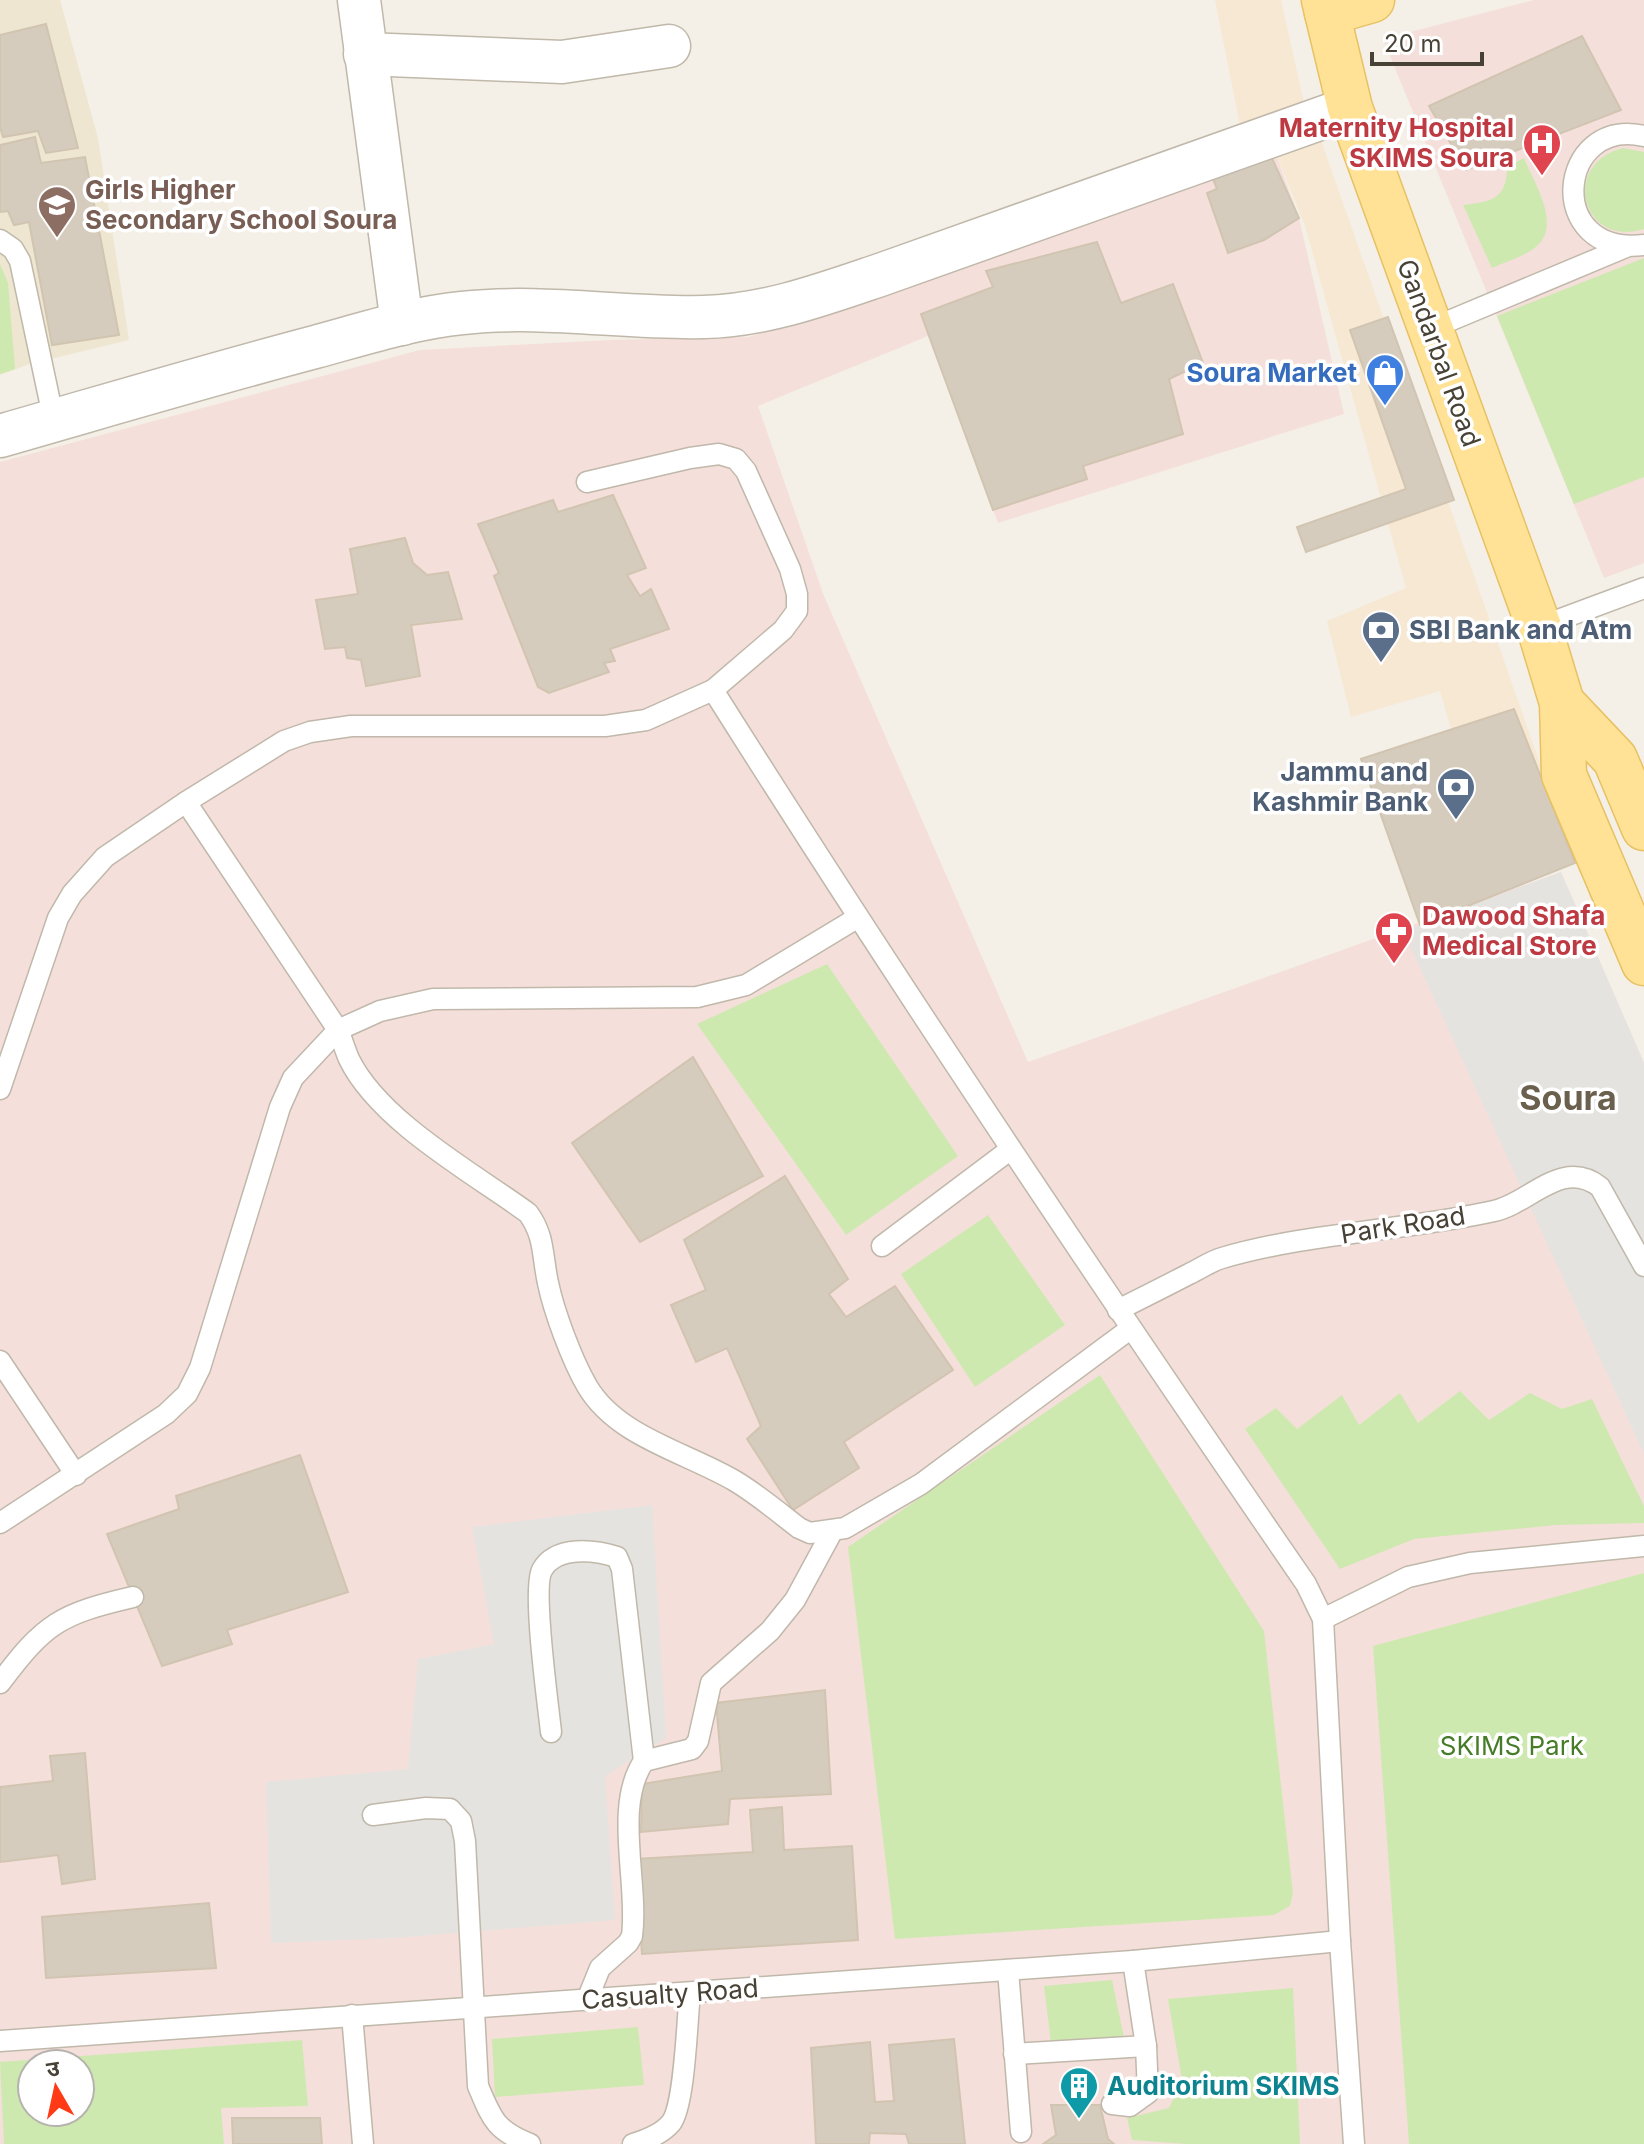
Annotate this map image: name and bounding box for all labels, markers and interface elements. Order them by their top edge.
scale bar [1372,16,1482,66]
text: 20 m [1384,29,1442,58]
place label: Maternity Hospital SKIMS Soura [1279,112,1514,173]
hospital icon: Maternity Hospital SKIMS Soura [1521,122,1563,177]
place label: Girls Higher Secondary School Soura [85,174,397,235]
school or university icon: Girls Higher Secondary School Soura [36,184,78,239]
street label: Gandarbal Road [1391,255,1488,451]
shop icon: Soura Market [1364,352,1406,407]
place label: Soura Market [1187,357,1357,388]
bank icon: SBI Bank and Atm [1360,609,1402,664]
place label: SBI Bank and Atm [1409,614,1632,645]
place label: Jammu and Kashmir Bank [1252,756,1428,817]
bank icon: Jammu and Kashmir Bank [1435,766,1477,821]
place label: Dawood Shafa Medical Store [1422,900,1605,961]
pharmacy icon: Dawood Shafa Medical Store [1373,910,1415,965]
district label: Soura [1519,1077,1617,1118]
street label: Park Road [1338,1199,1467,1250]
park label: SKIMS Park [1440,1730,1584,1761]
street label: Casualty Road [580,1972,760,2015]
north arrow [16,2048,96,2128]
text: उ [44,2054,62,2082]
building icon: Auditorium SKIMS [1058,2065,1100,2120]
place label: Auditorium SKIMS [1107,2070,1339,2101]

